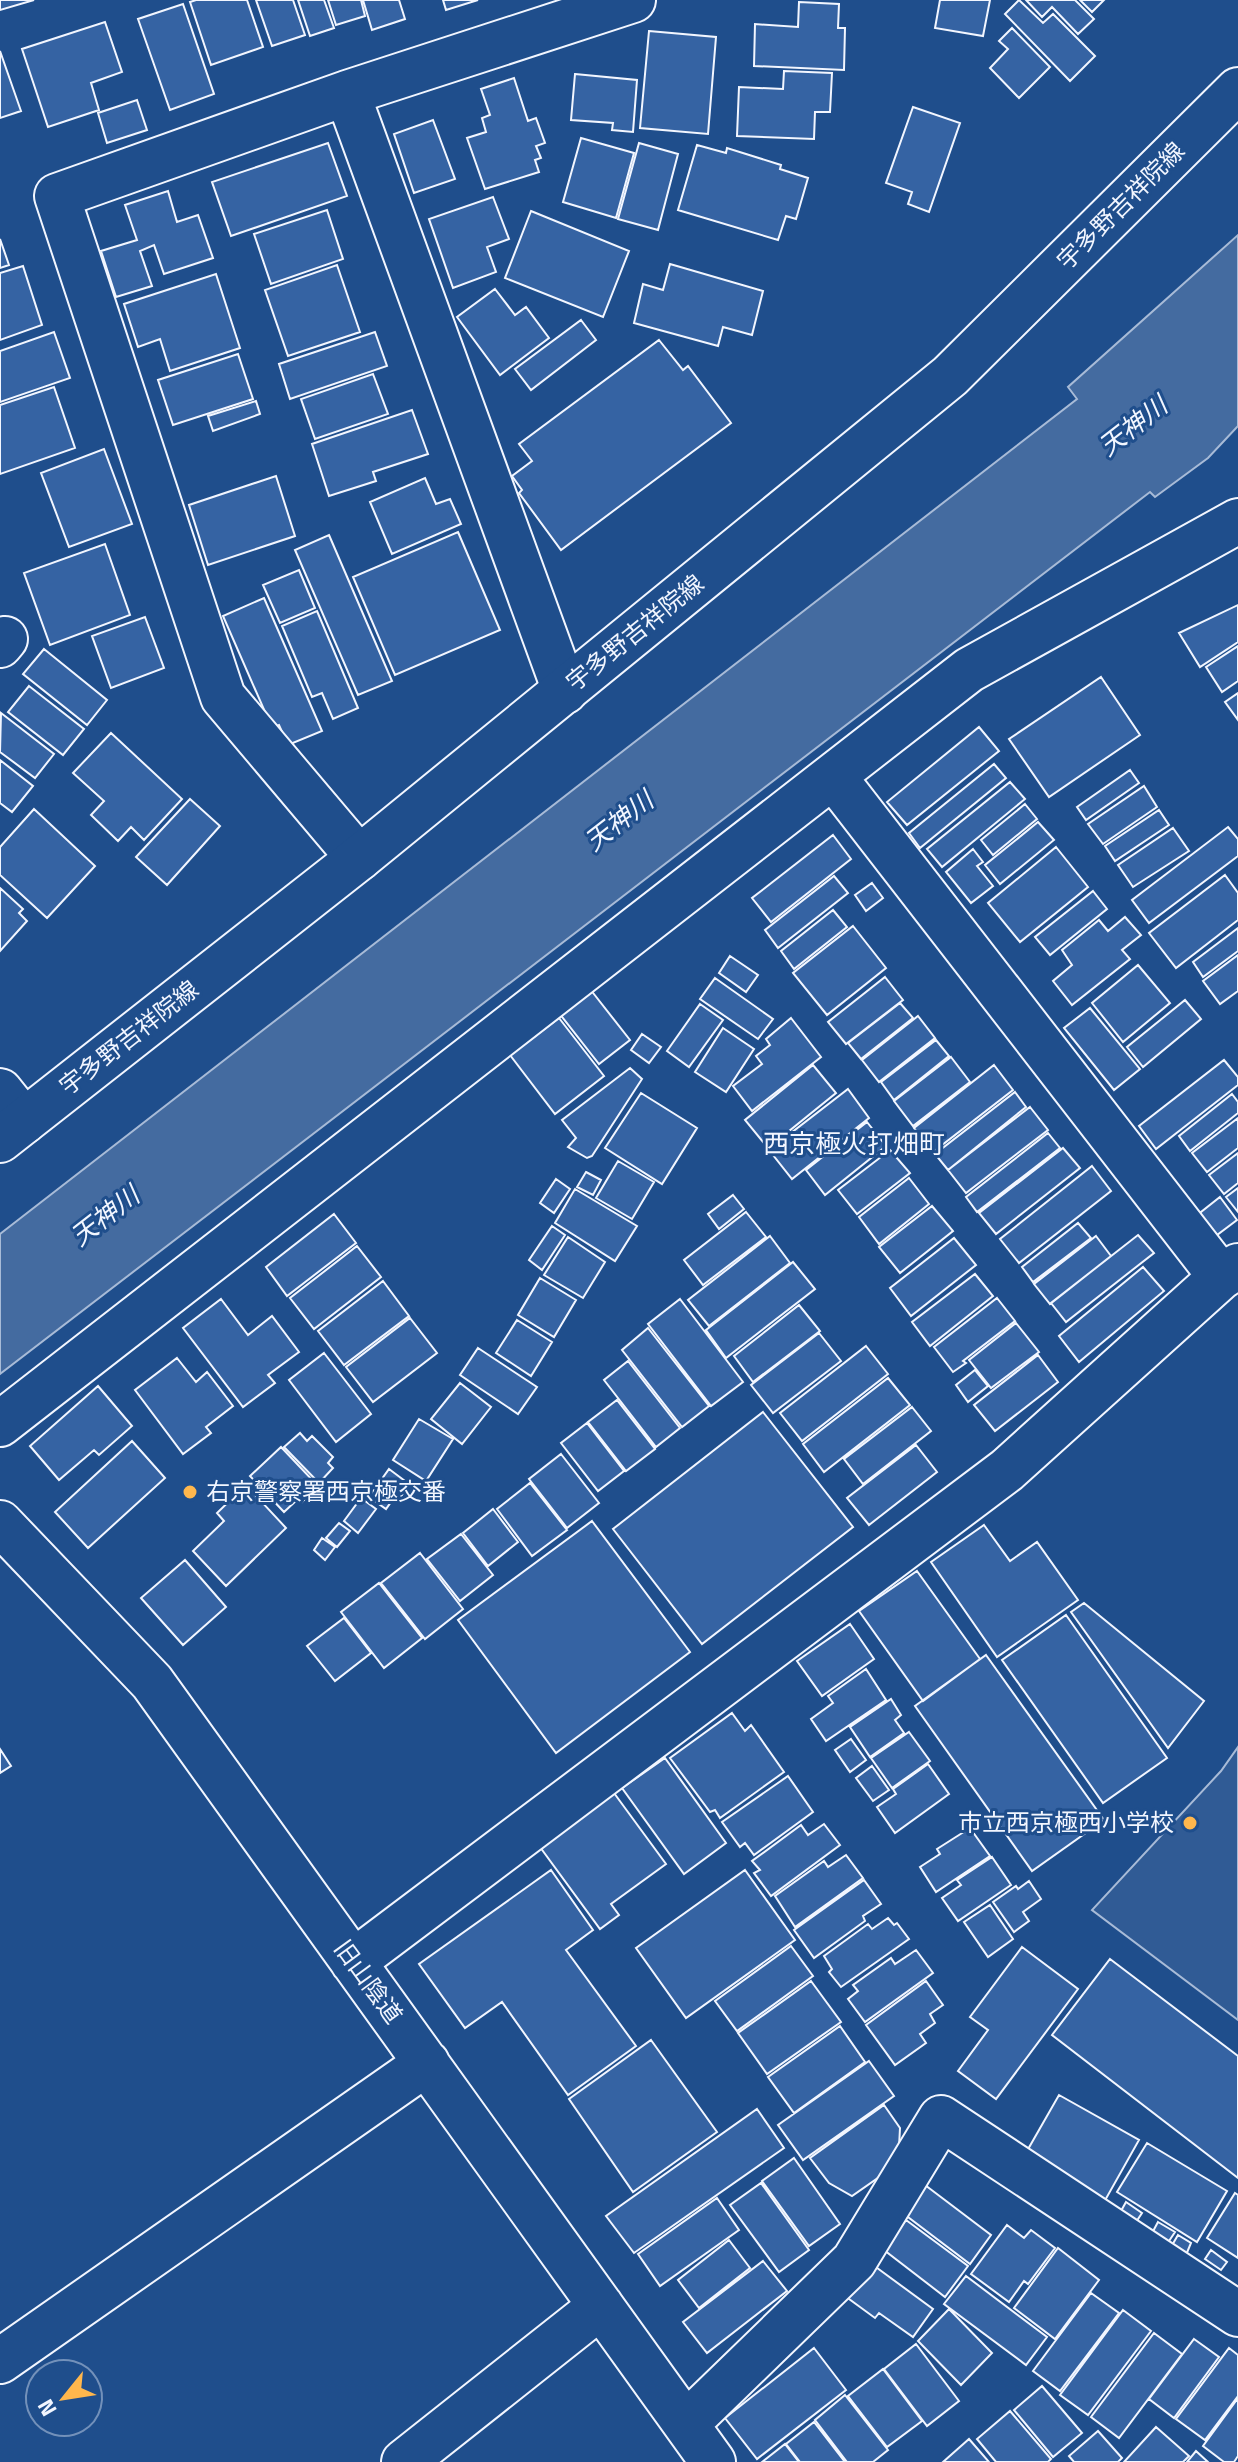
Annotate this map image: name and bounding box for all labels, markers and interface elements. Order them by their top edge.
street label: 宇多野吉祥院線 [1048,133,1192,277]
water label: 天神川 [1090,384,1178,465]
street label: 宇多野吉祥院線 [558,565,711,699]
water label: 天神川 [576,779,664,860]
street label: 宇多野吉祥院線 [51,971,206,1103]
district label: 西京極火打畑町 [763,1124,945,1163]
water label: 天神川 [62,1174,150,1255]
place label: 右京警察署西京極交番 [206,1473,446,1509]
marker: 右京警察署西京極交番 [181,1483,199,1501]
place label: 市立西京極西小学校 [958,1804,1174,1840]
marker: 市立西京極西小学校 [1181,1814,1199,1832]
street label: 旧山陰道 [326,1932,412,2031]
north arrow [24,2358,104,2438]
text: N [28,2393,65,2423]

